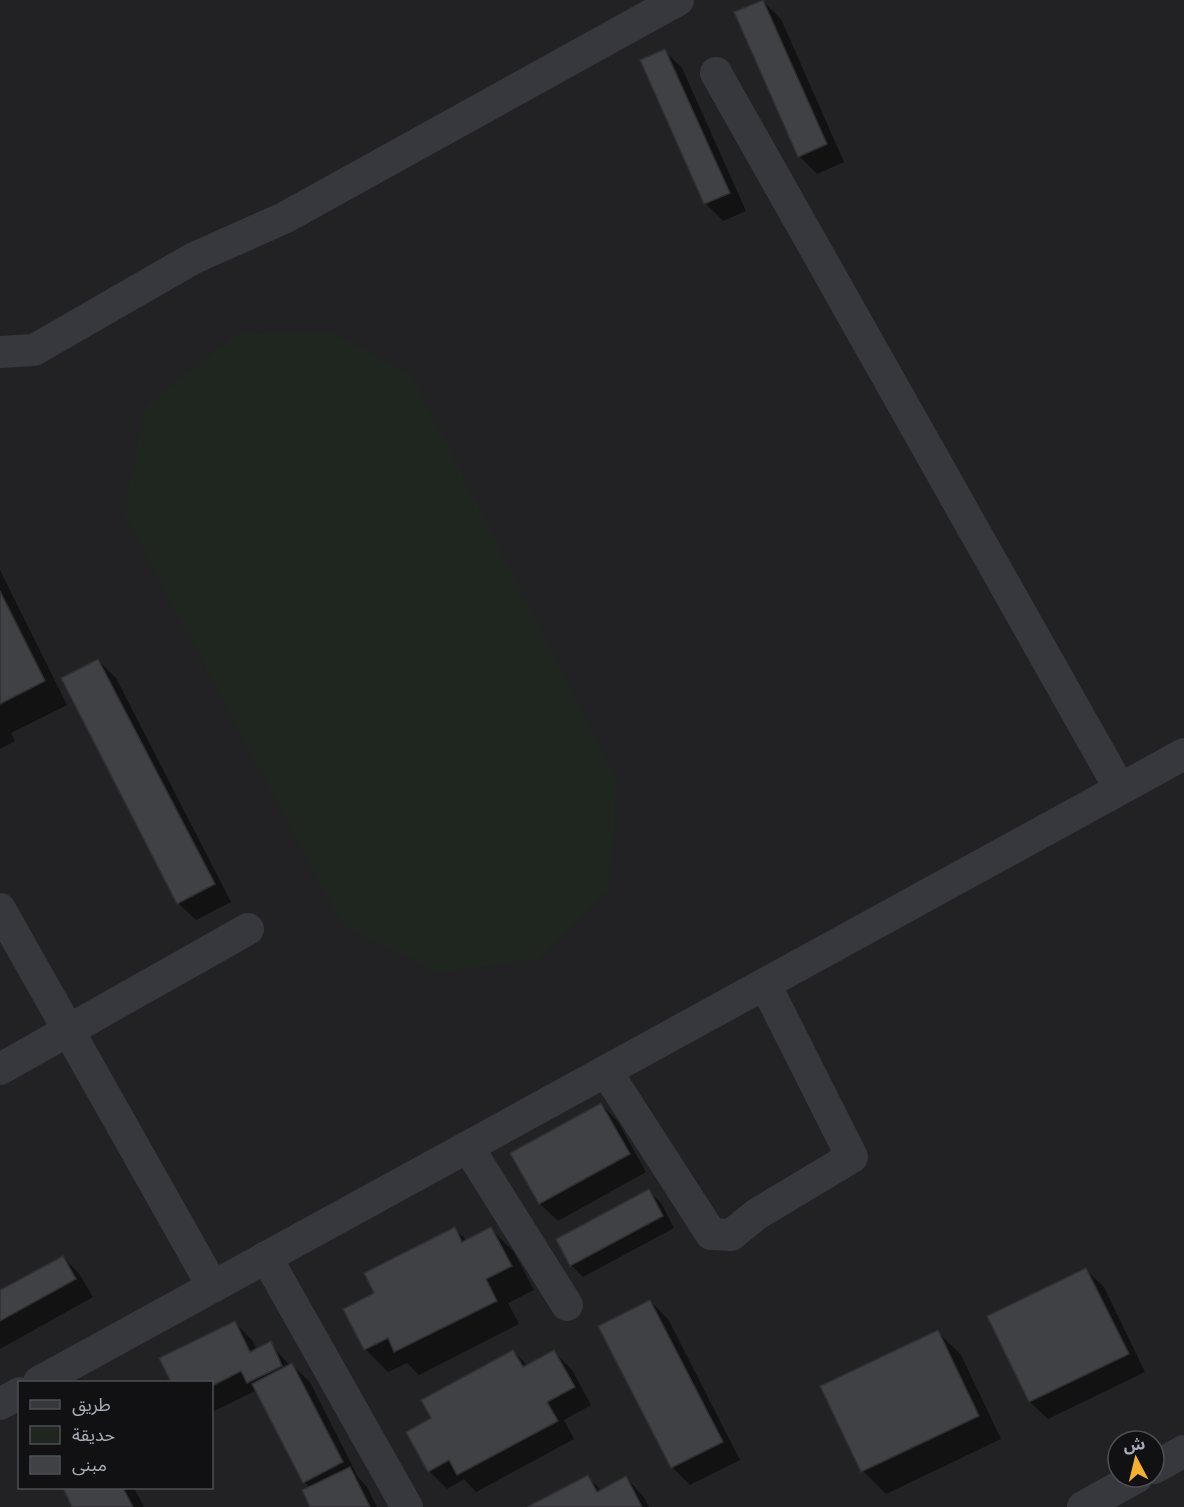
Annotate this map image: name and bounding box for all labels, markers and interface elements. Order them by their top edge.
legend [18,1381,213,1489]
text: طريق [72,1395,111,1418]
text: حديقة [72,1425,115,1448]
north arrow [1106,1429,1166,1489]
text: ش [1122,1435,1147,1457]
text: مبنى [72,1455,107,1478]

